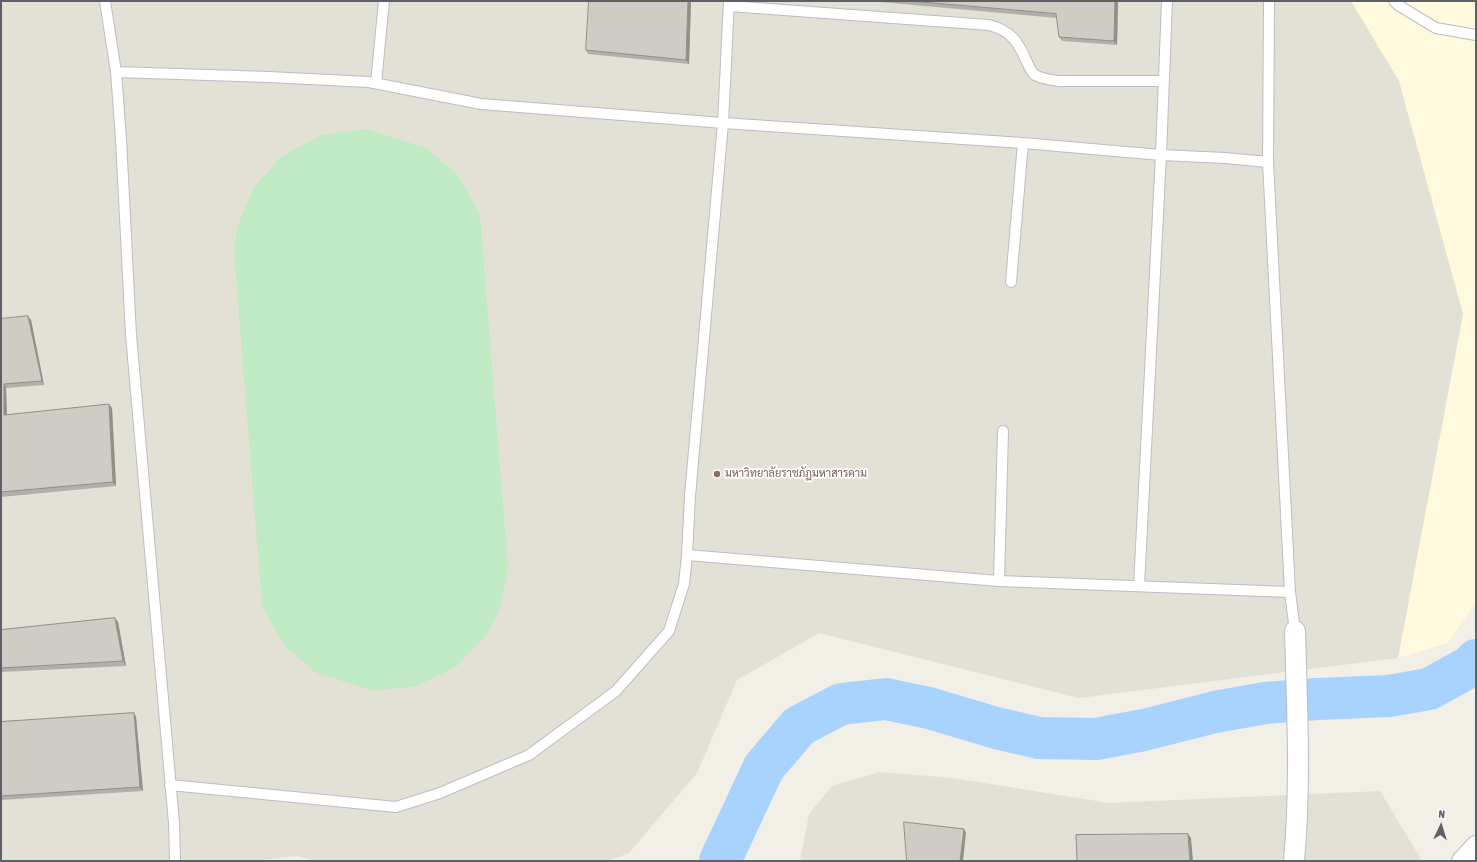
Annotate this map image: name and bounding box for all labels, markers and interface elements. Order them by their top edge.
place label: มหาวิทยาลัยราชภัฏมหาสารคาม [725,467,867,481]
marker: มหาวิทยาลัยราชภัฏมหาสารคาม [712,469,722,479]
north arrow [1421,806,1461,846]
text: N [1438,808,1445,820]

